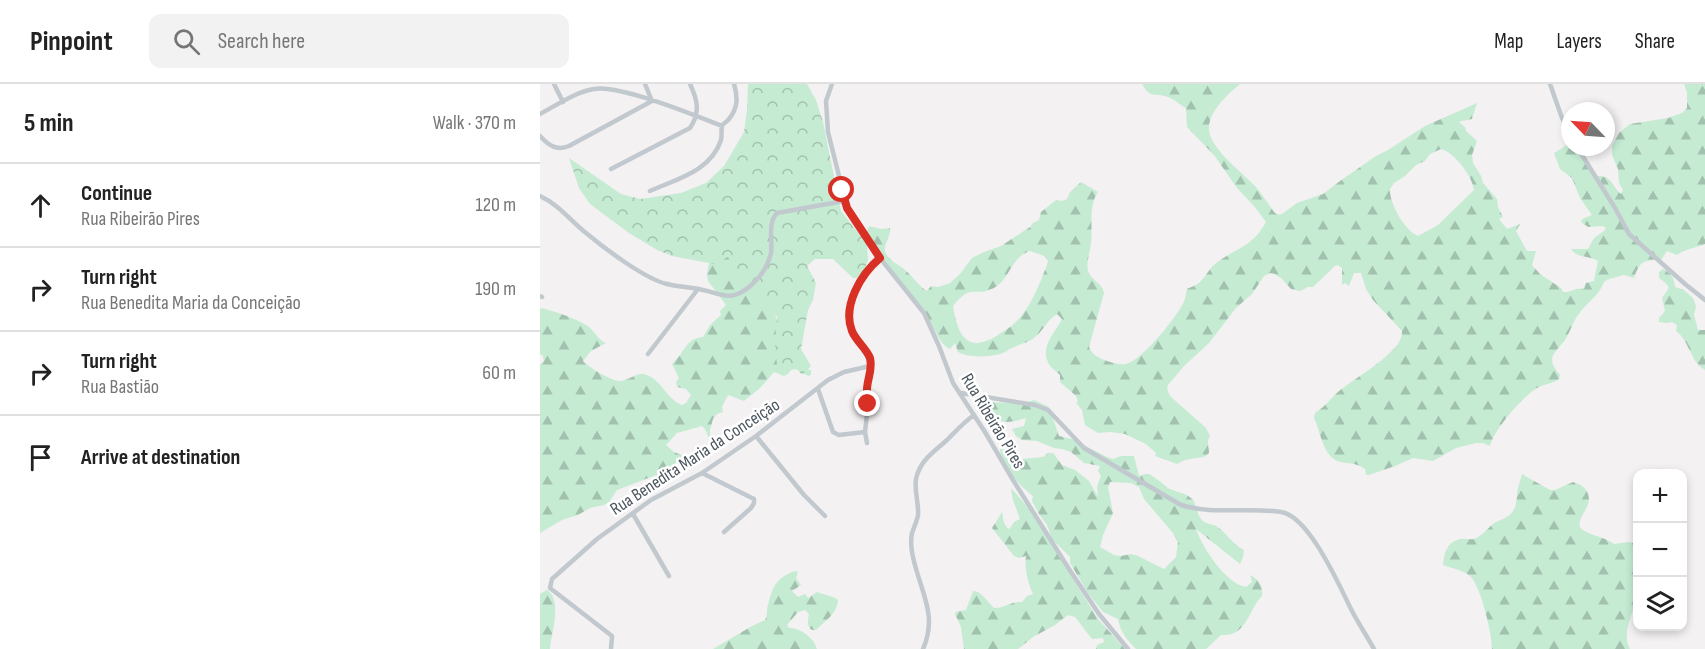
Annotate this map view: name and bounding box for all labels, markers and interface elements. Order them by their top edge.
search box [149,14,569,68]
text: Pinpoint [30,25,113,58]
icon: search [170,25,203,58]
text: Search here [218,28,305,55]
text: Map [1494,29,1523,54]
text: Layers [1556,29,1602,54]
text: Share [1635,29,1675,54]
north arrow [1561,102,1615,156]
text: 5 min [24,108,74,139]
text: Walk · 370 m [433,111,516,135]
route start [828,176,854,202]
text: Continue [81,180,152,207]
icon: ahead [24,189,57,222]
text: 120 m [476,193,516,217]
text: Rua Ribeirão Pires [81,207,200,231]
text: Turn right [81,264,157,291]
icon: right [24,273,57,306]
text: 190 m [475,277,516,301]
text: Rua Benedita Maria da Conceição [81,291,301,315]
text: Turn right [81,348,157,375]
icon: right [24,357,57,390]
text: 60 m [482,361,516,385]
street label: Rua Ribeirão Pires [956,370,1030,472]
text: Rua Bastião [81,375,159,399]
route end [854,390,880,416]
street label: Rua Benedita Maria da Conceição [606,394,784,520]
icon: arrive [24,441,57,474]
text: Arrive at destination [81,444,240,471]
map controls [1633,469,1687,631]
button: + [1633,469,1687,523]
button: − [1633,523,1687,577]
button: layers [1633,577,1687,631]

